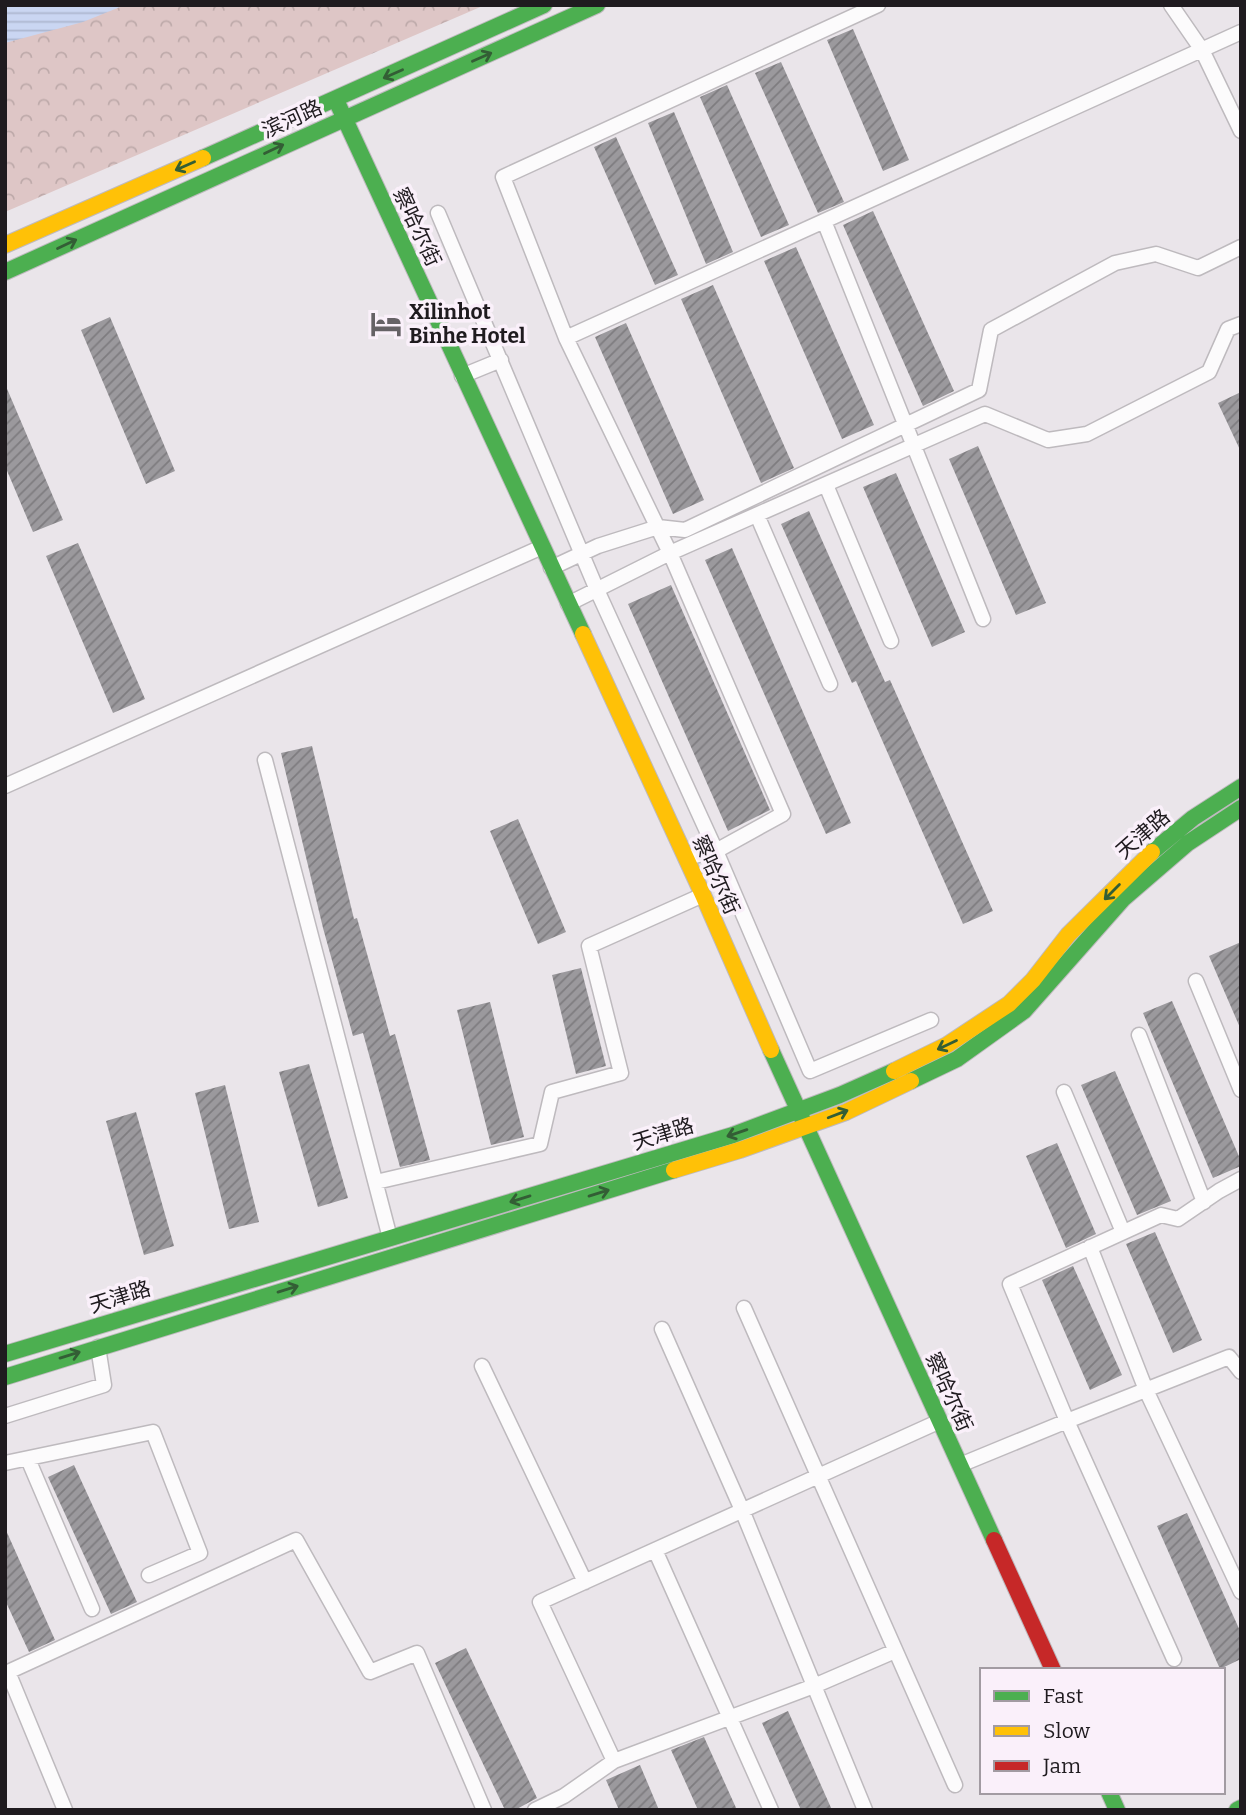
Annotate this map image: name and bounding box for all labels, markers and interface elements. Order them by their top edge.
one-way arrow [471,50,492,63]
one-way arrow [383,68,404,81]
street label: 滨河路 [258,94,326,144]
one-way arrow [263,142,284,155]
one-way arrow [175,160,196,173]
street label: 察哈尔街 [387,183,447,271]
one-way arrow [56,237,77,250]
place label: Xilinhot Binhe Hotel [409,299,526,349]
hotel icon: Xilinhot Binhe Hotel [369,307,403,341]
street label: 天津路 [1111,804,1175,864]
street label: 察哈尔街 [687,831,745,919]
one-way arrow [1104,883,1121,900]
one-way arrow [937,1039,958,1052]
one-way arrow [827,1107,848,1120]
street label: 天津路 [629,1112,697,1156]
one-way arrow [727,1128,749,1140]
one-way arrow [588,1186,610,1199]
one-way arrow [509,1194,531,1207]
street label: 天津路 [86,1275,154,1319]
one-way arrow [276,1281,298,1294]
one-way arrow [59,1348,81,1361]
street label: 察哈尔街 [920,1348,978,1436]
legend [980,1668,1225,1794]
text: Fast [1043,1683,1084,1709]
text: Slow [1043,1718,1090,1744]
text: Jam [1042,1753,1081,1779]

